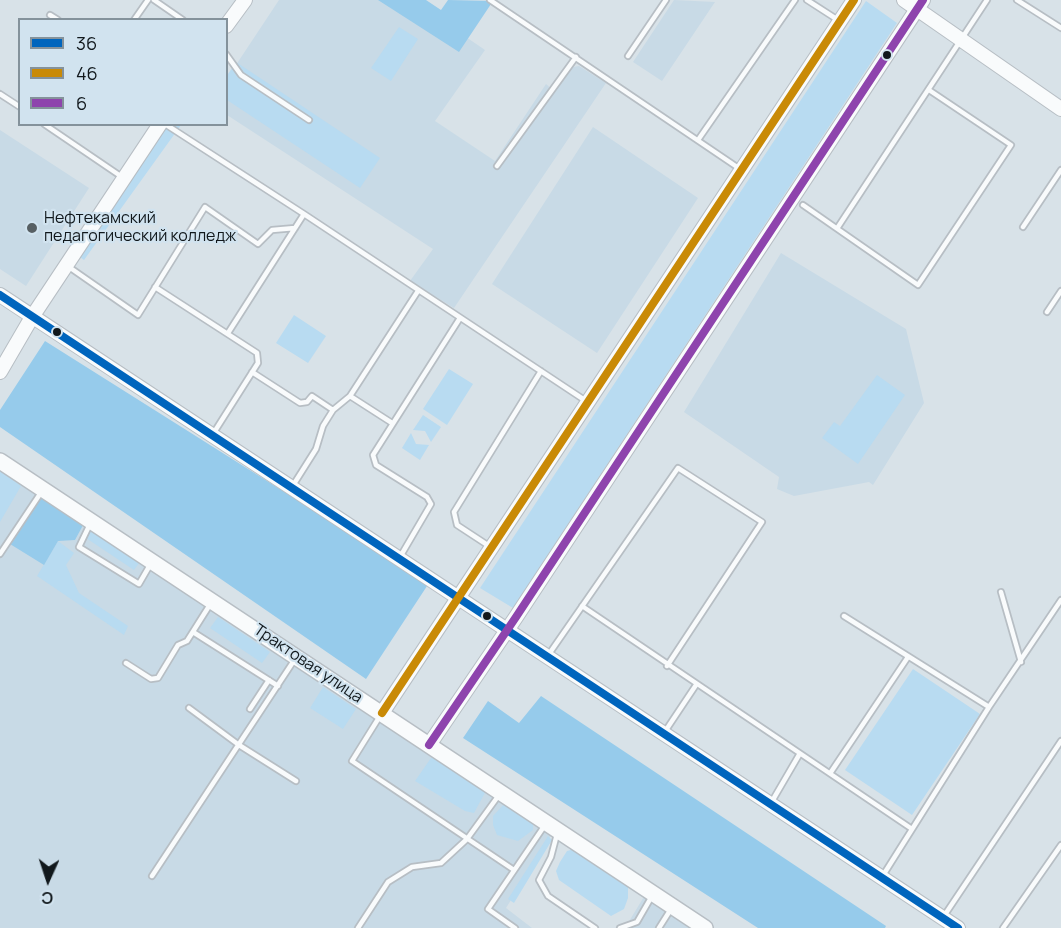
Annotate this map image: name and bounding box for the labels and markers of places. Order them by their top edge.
unlabelled marker [881,49,893,61]
place label: Нефтекамский педагогический колледж [44,209,236,247]
marker: Нефтекамский педагогический колледж [25,221,39,235]
unlabelled marker [51,326,63,338]
unlabelled marker [481,610,493,622]

